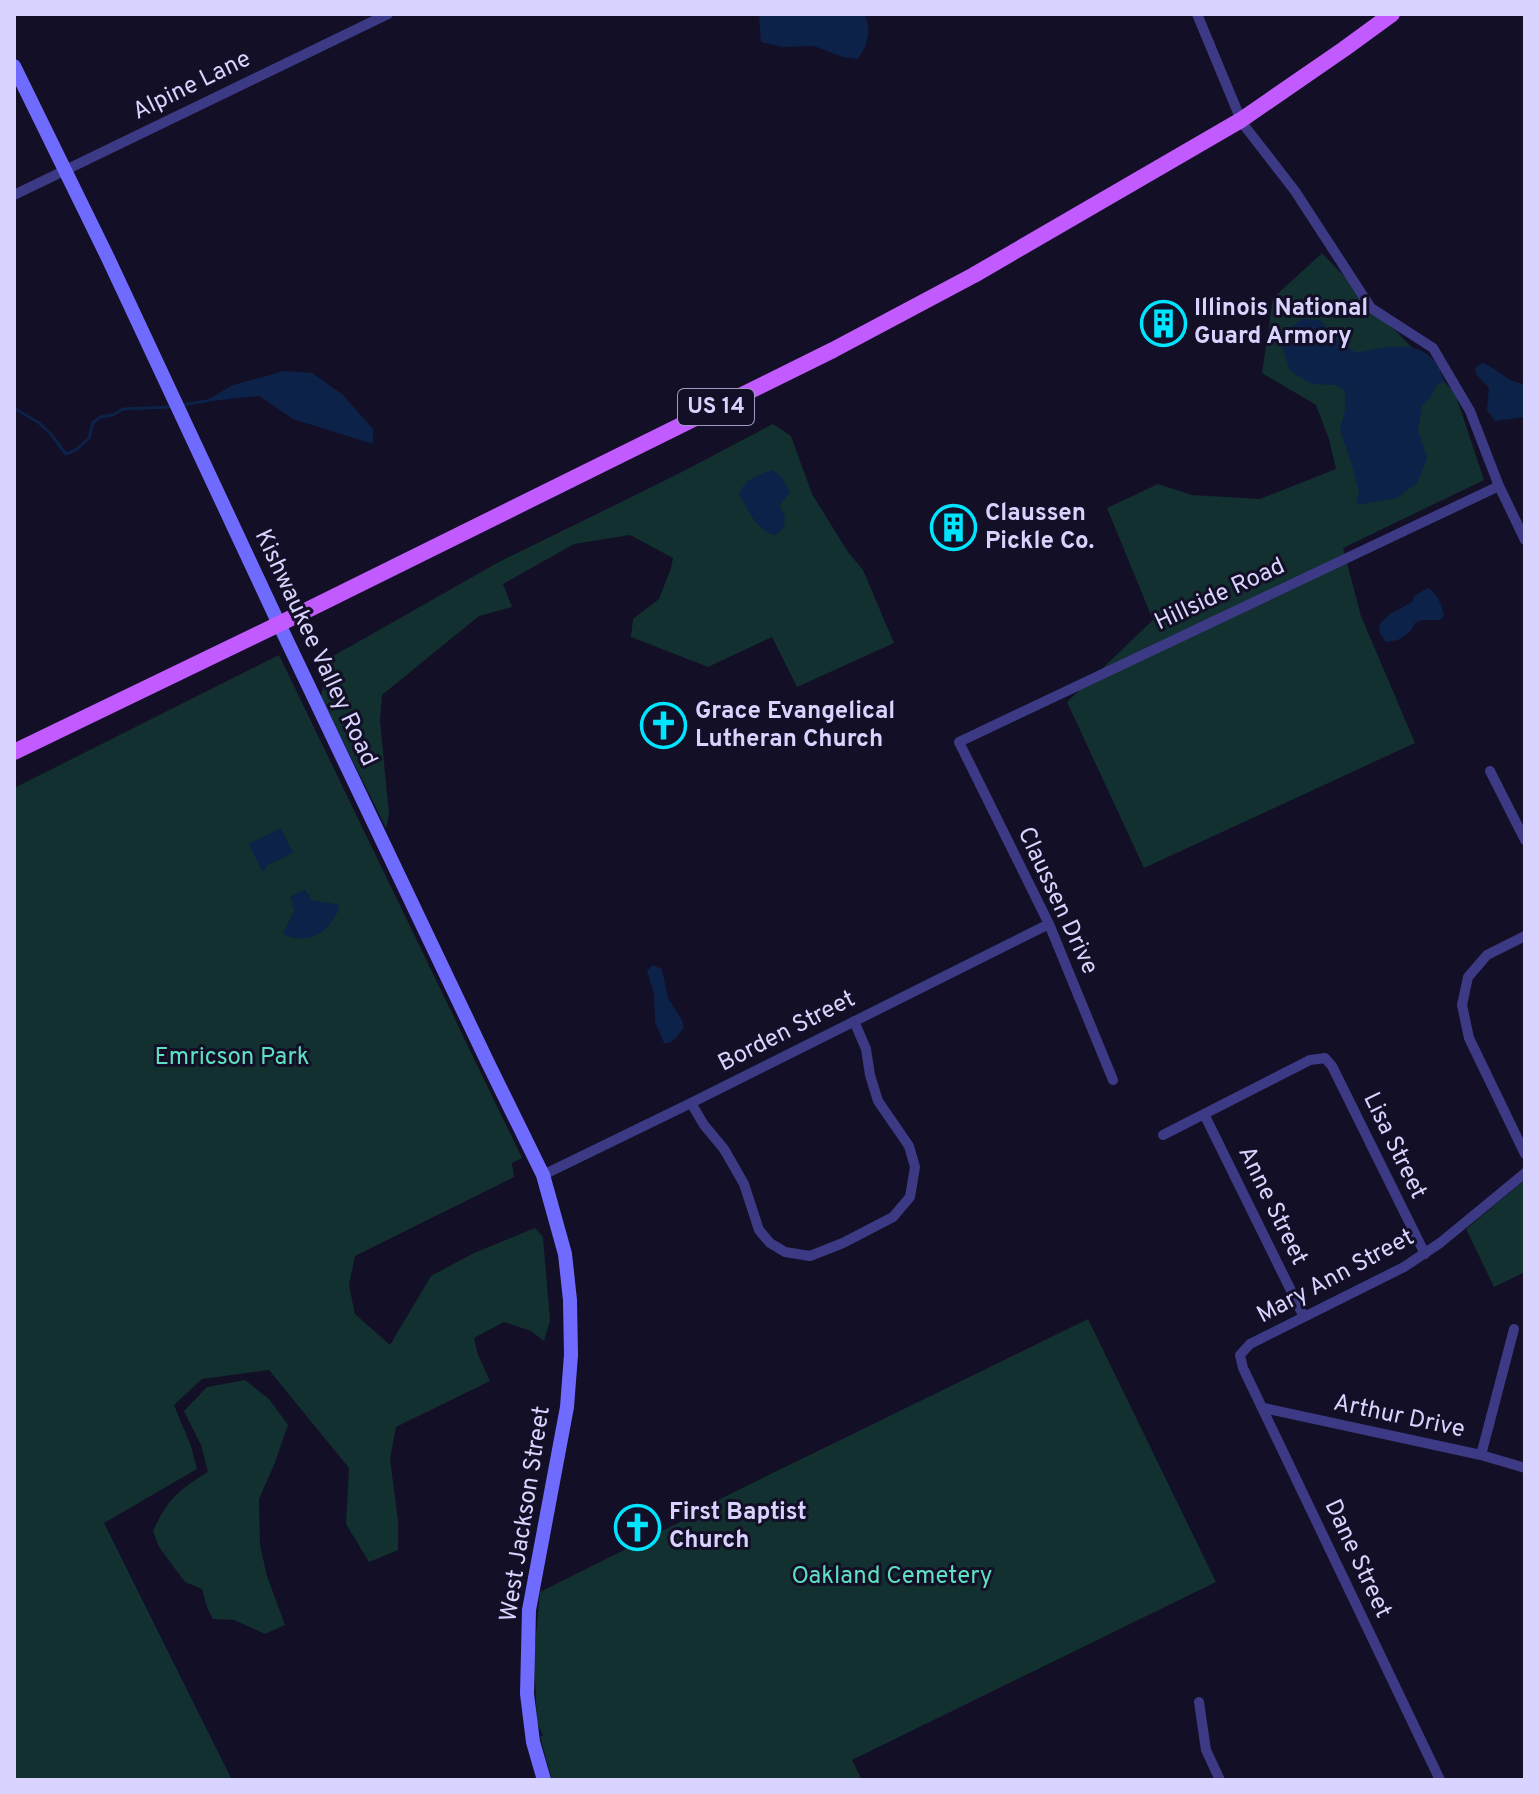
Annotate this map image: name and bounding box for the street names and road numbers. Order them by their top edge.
street label: Alpine Lane [128,45,256,127]
road number: US 14 [678,389,754,425]
street label: Kishwaukee Valley Road [247,525,383,771]
street label: Hillside Road [1150,552,1290,638]
street label: Claussen Drive [1010,822,1104,980]
street label: Borden Street [713,985,861,1079]
street label: Lisa Street [1355,1088,1433,1204]
street label: Anne Street [1230,1142,1314,1270]
street label: Mary Ann Street [1252,1223,1420,1331]
street label: Arthur Drive [1331,1388,1467,1446]
street label: West Jackson Street [494,1404,558,1624]
street label: Dane Street [1316,1495,1398,1623]

